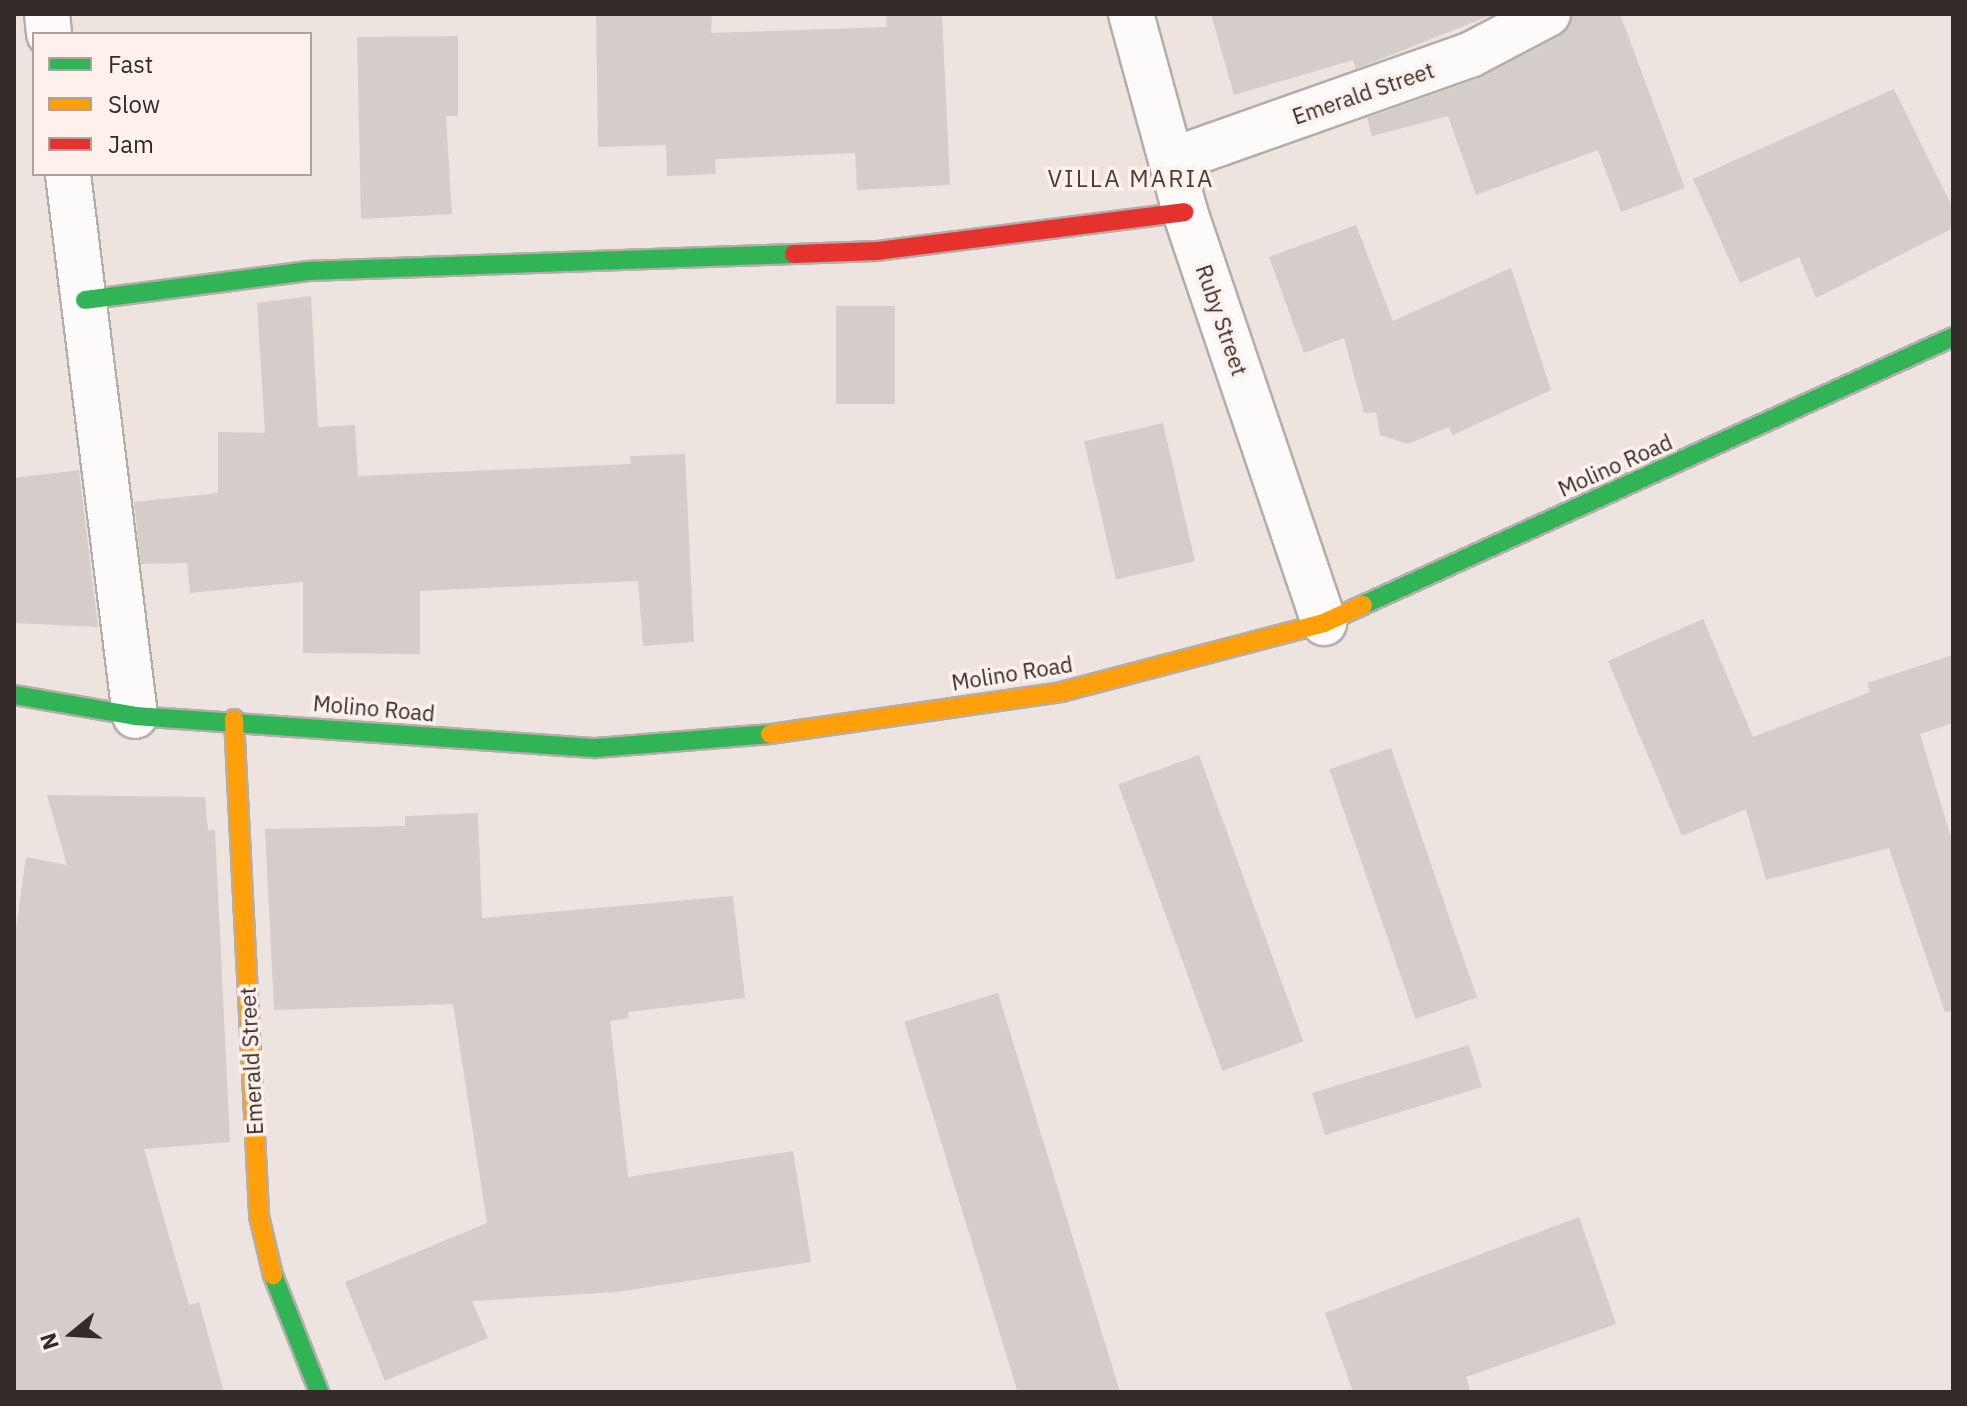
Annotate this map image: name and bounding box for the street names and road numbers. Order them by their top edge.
street label: Emerald Street [1289,56,1437,130]
street label: Ruby Street [1191,261,1253,379]
street label: Molino Road [1554,428,1676,502]
street label: Molino Road [950,650,1074,696]
street label: Molino Road [312,690,436,726]
street label: Emerald Street [234,986,268,1136]

